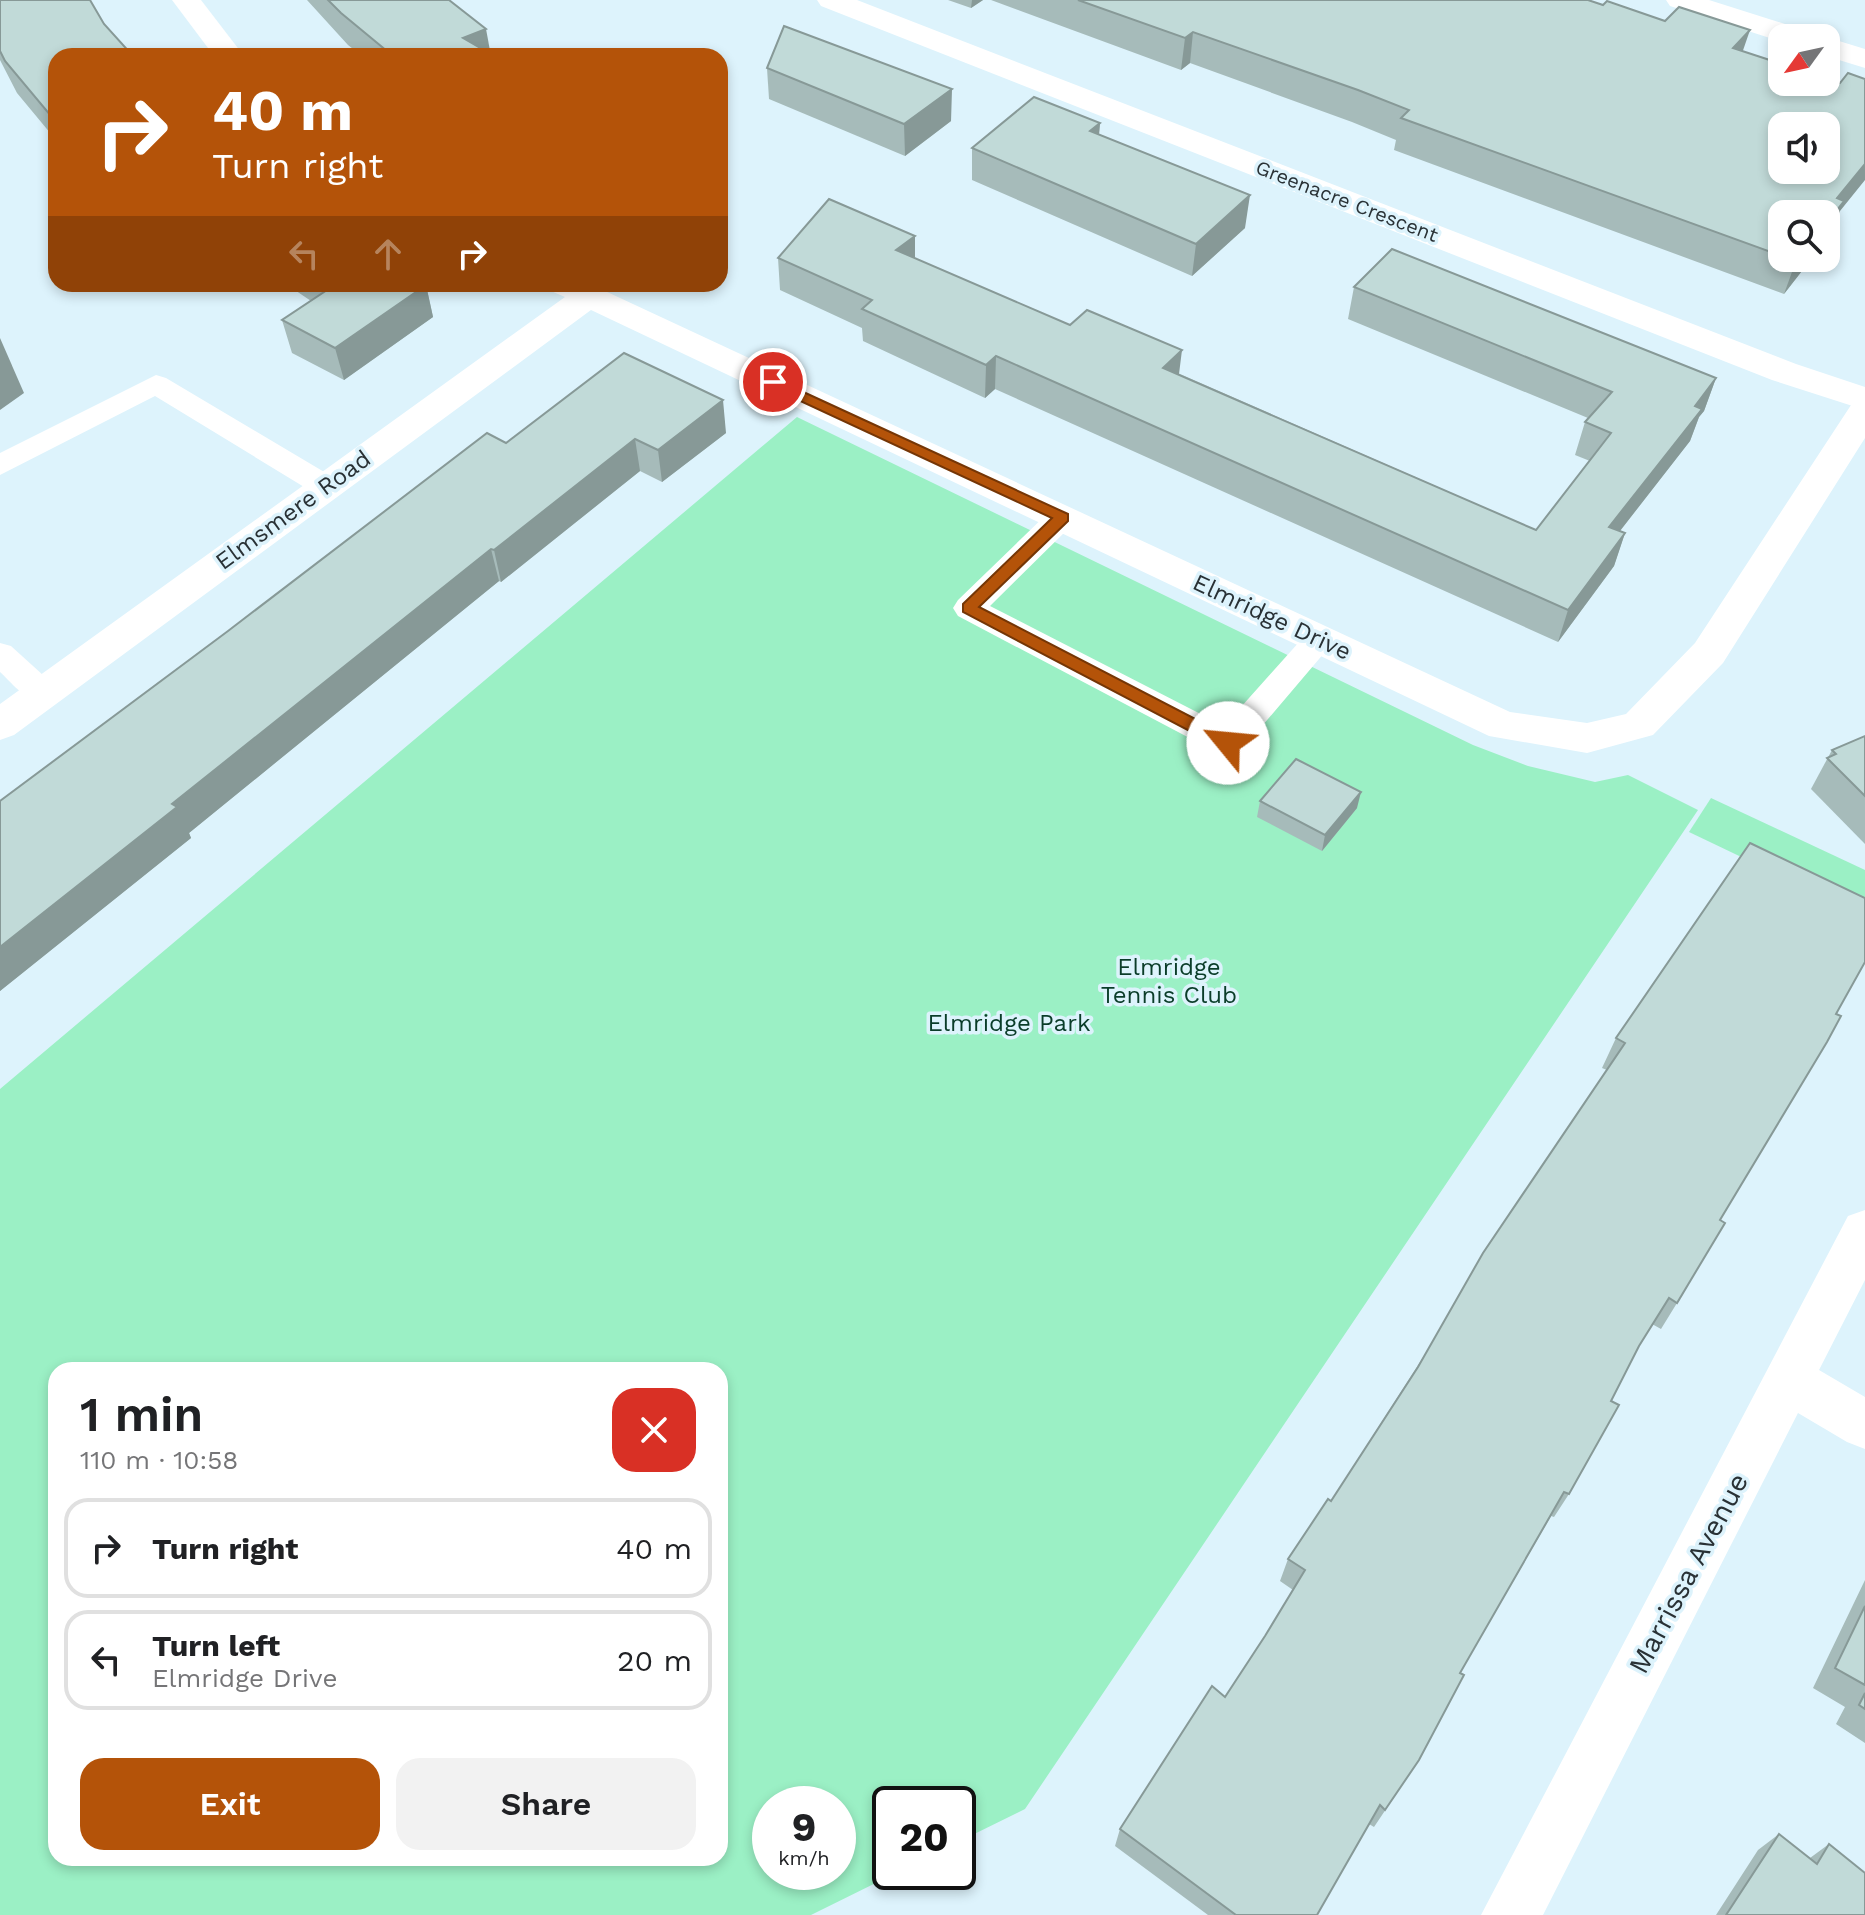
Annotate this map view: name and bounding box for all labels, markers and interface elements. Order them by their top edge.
north arrow [1768,24,1840,96]
map controls [1768,24,1840,272]
text: 40 m [212,78,353,144]
icon: right [80,80,184,184]
button: sound [1768,112,1840,184]
text: Turn right [212,145,383,187]
street label: Greenacre Crescent [1252,155,1442,247]
button: search [1768,200,1840,272]
icon: left [282,232,326,276]
icon: ahead [366,232,410,276]
icon: right [450,232,494,276]
pin [739,348,807,416]
icon: arrive [751,360,795,404]
street label: Elmsmere Road [210,444,376,576]
street label: Elmridge Drive [1188,568,1356,666]
position arrow [1186,701,1270,785]
park label: Elmridge Tennis Club [1101,953,1237,1009]
park label: Elmridge Park [927,1009,1091,1037]
text: 1 min [80,1386,203,1443]
button: close [612,1388,696,1472]
text: 110 m · 10:58 [80,1445,238,1475]
street label: Marrissa Avenue [1622,1467,1755,1679]
icon: right [84,1526,128,1570]
text: Turn right [152,1531,298,1566]
text: 40 m [616,1531,692,1566]
text: Turn left [152,1628,280,1663]
icon: left [84,1638,128,1682]
text: 20 m [617,1643,692,1678]
text: Elmridge Drive [152,1663,338,1693]
button: Exit [80,1758,380,1850]
button: Share [396,1758,696,1850]
speed limit sign: 20 [872,1786,976,1890]
text: 9 [792,1804,816,1851]
text: km/h [778,1846,830,1870]

